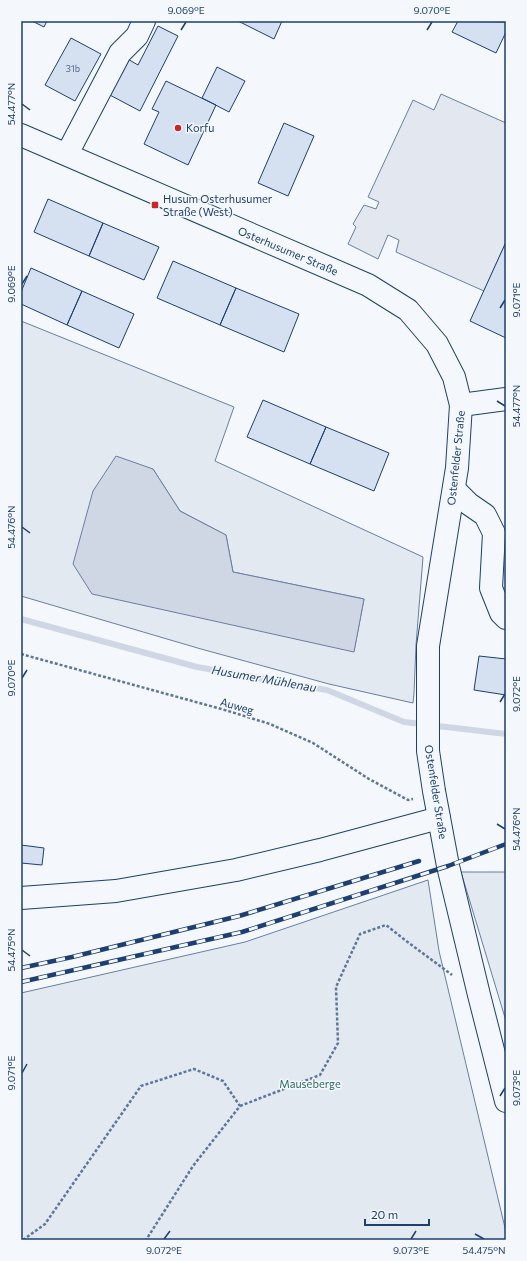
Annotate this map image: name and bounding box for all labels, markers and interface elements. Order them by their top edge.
text: 9.069°E [167,4,205,16]
text: 9.070°E [414,4,451,16]
house number: 31b [66,63,80,74]
text: 54.477°N [5,83,17,125]
place label: Korfu [186,121,214,134]
marker: Korfu [173,123,183,133]
place label: Husum Osterhusumer Straße (West) [163,192,273,218]
marker: Husum Osterhusumer Straße (West) [150,200,160,210]
street label: Osterhusumer Straße [236,224,340,278]
text: 9.069°E [5,265,17,303]
text: 9.071°E [510,283,522,317]
text: 54.477°N [510,385,522,427]
street label: Ostenfelder Straße [444,410,467,506]
text: 54.476°N [5,505,17,549]
text: 9.070°E [5,659,17,696]
water label: Husumer Mühlenau [211,662,318,694]
text: 9.072°E [510,676,522,712]
street label: Auweg [219,695,255,716]
street label: Ostenfelder Straße [423,744,450,840]
text: 54.476°N [510,807,522,851]
text: 54.475°N [5,929,17,971]
text: 9.071°E [5,1056,17,1090]
text: 9.073°E [510,1070,522,1106]
park label: Mauseberge [279,1077,341,1090]
scale bar [365,1201,429,1227]
text: 20 m [371,1207,398,1221]
text: 9.072°E [146,1244,182,1256]
text: 9.073°E [393,1244,429,1256]
text: 54.475°N [463,1244,505,1256]

